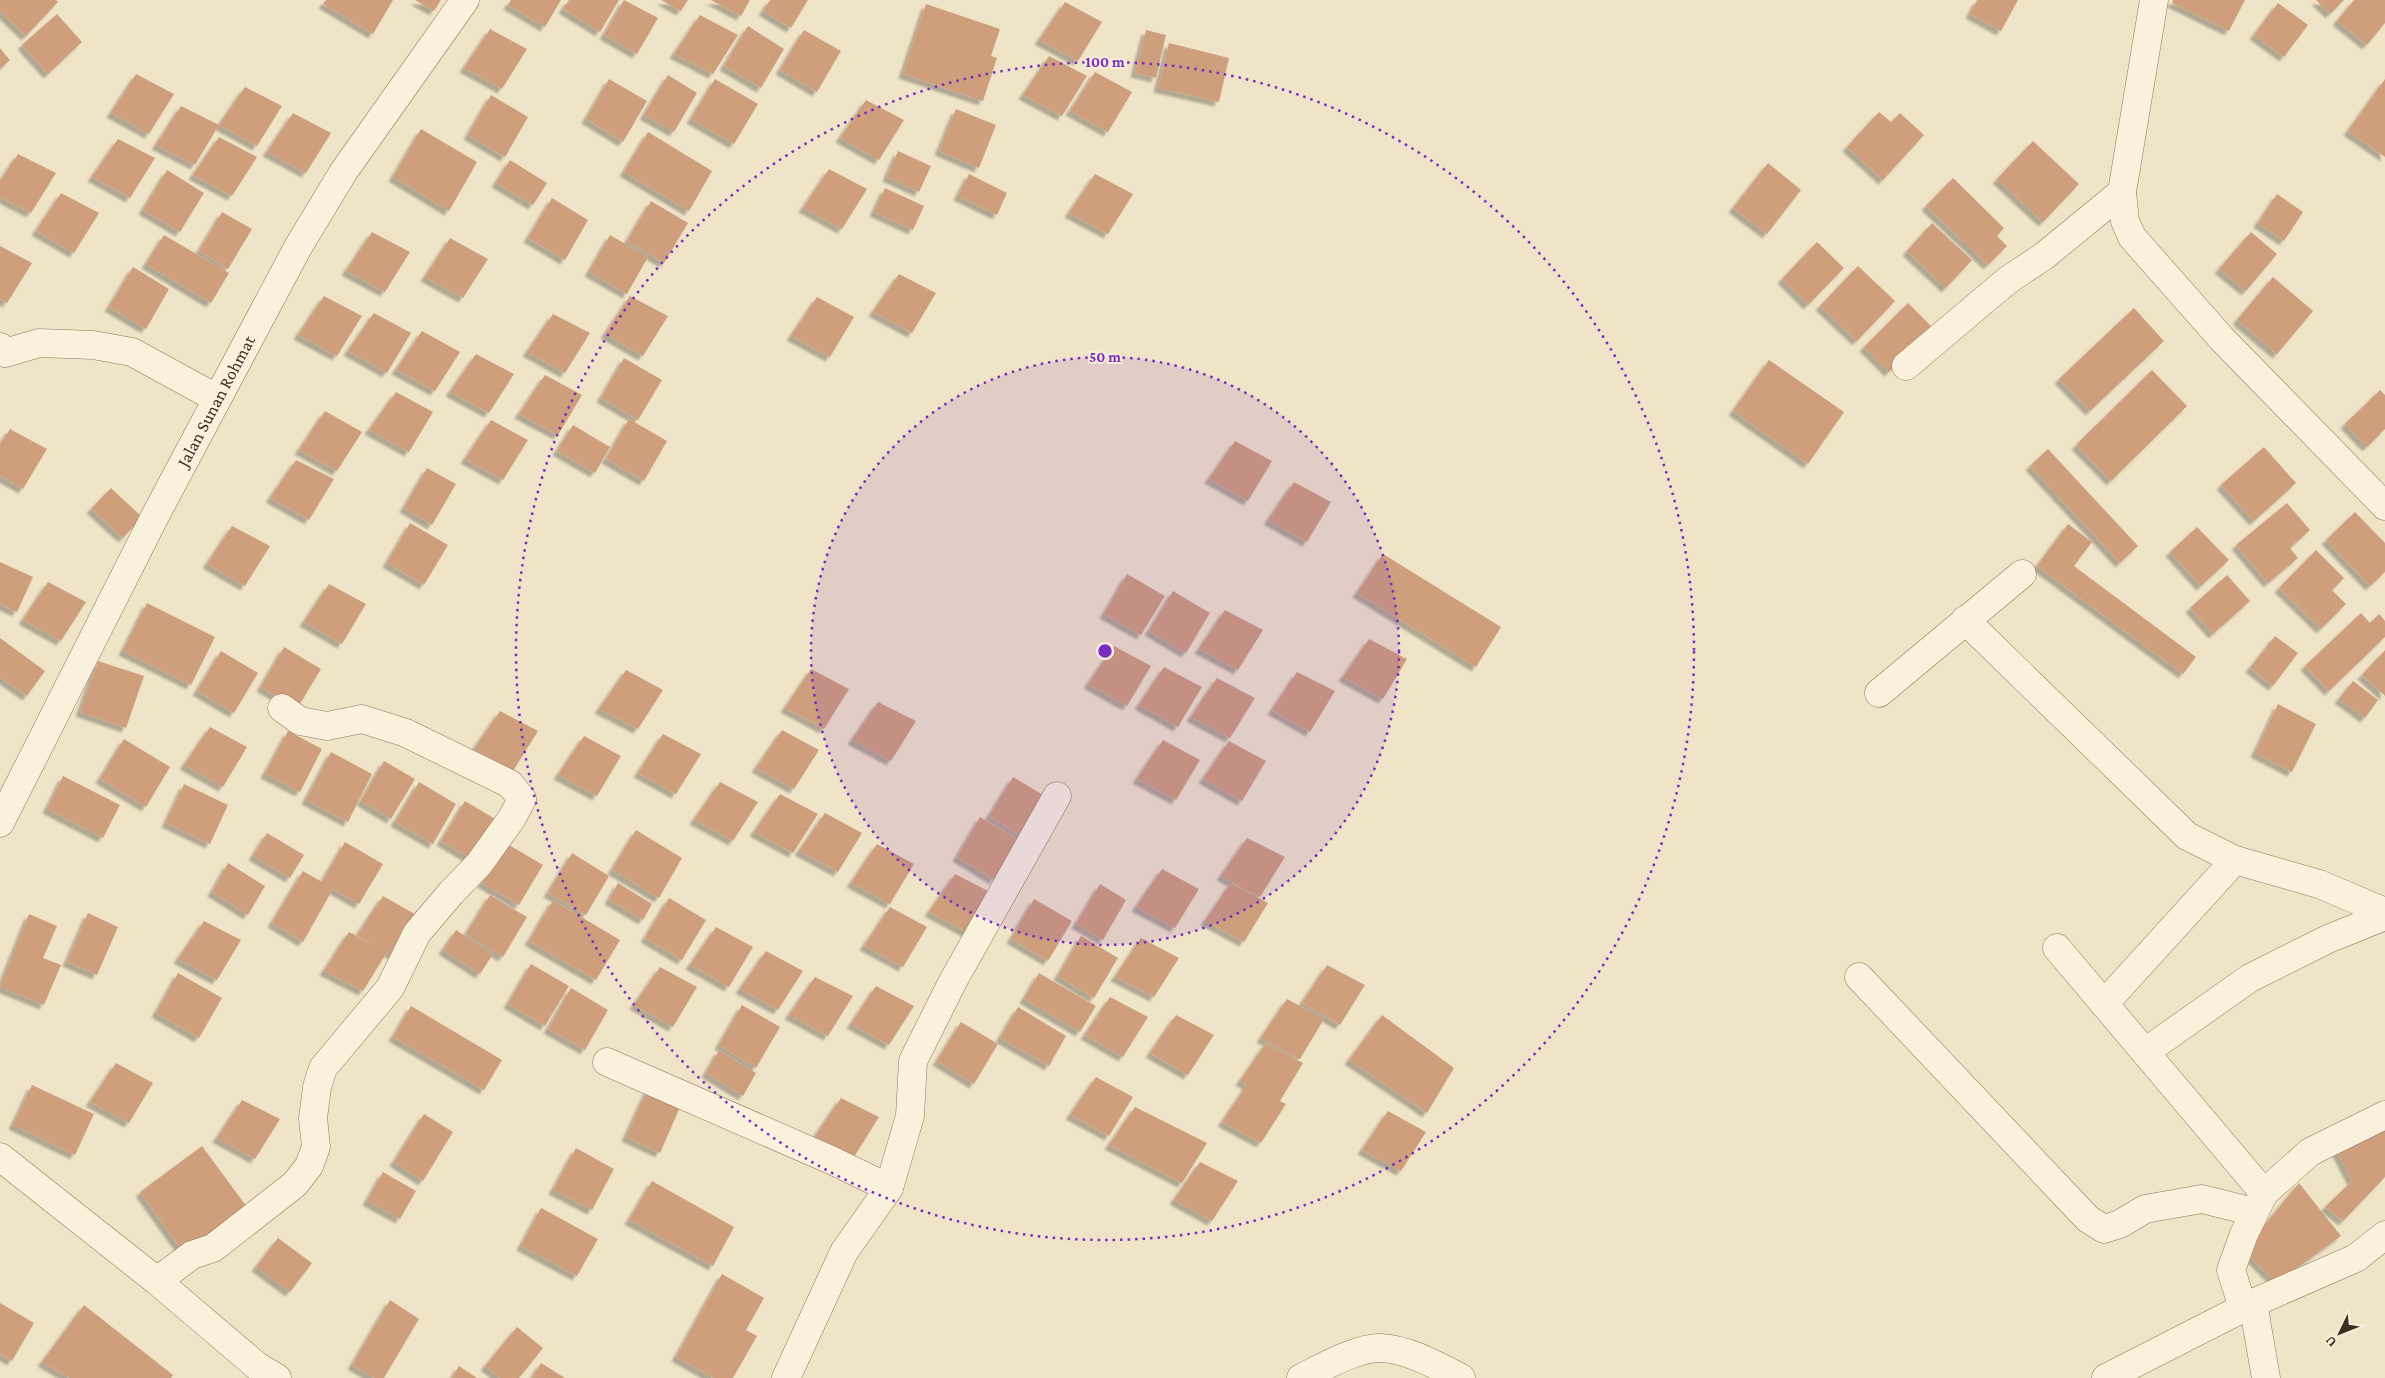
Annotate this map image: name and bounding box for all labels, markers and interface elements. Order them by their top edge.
text: 100 m [1085,54,1125,70]
street label: Jalan Sunan Rohmat [172,331,260,472]
text: 50 m [1089,349,1121,365]
centre of rings [1096,642,1114,660]
north arrow [2315,1308,2365,1358]
text: U [2321,1333,2340,1351]

